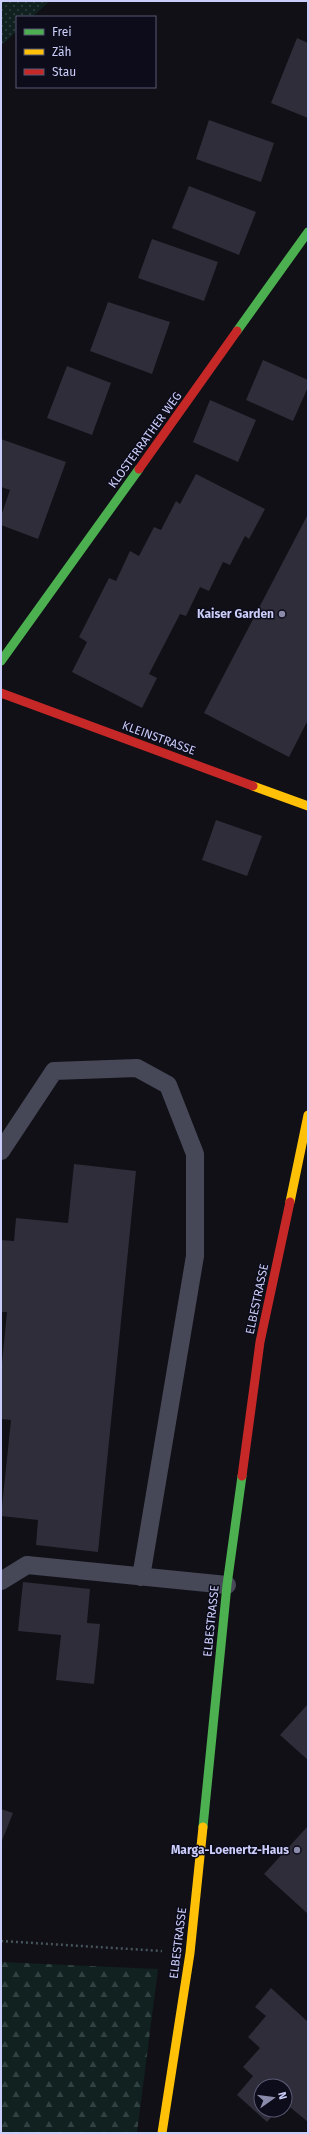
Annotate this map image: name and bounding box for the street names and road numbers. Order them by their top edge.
street label: KLOSTERRATHER WEG [105,389,185,491]
street label: KLEINSTRASSE [120,718,198,758]
street label: ELBESTRASSE [243,1262,271,1336]
street label: ELBESTRASSE [200,1584,222,1658]
street label: ELBESTRASSE [167,1906,189,1980]

